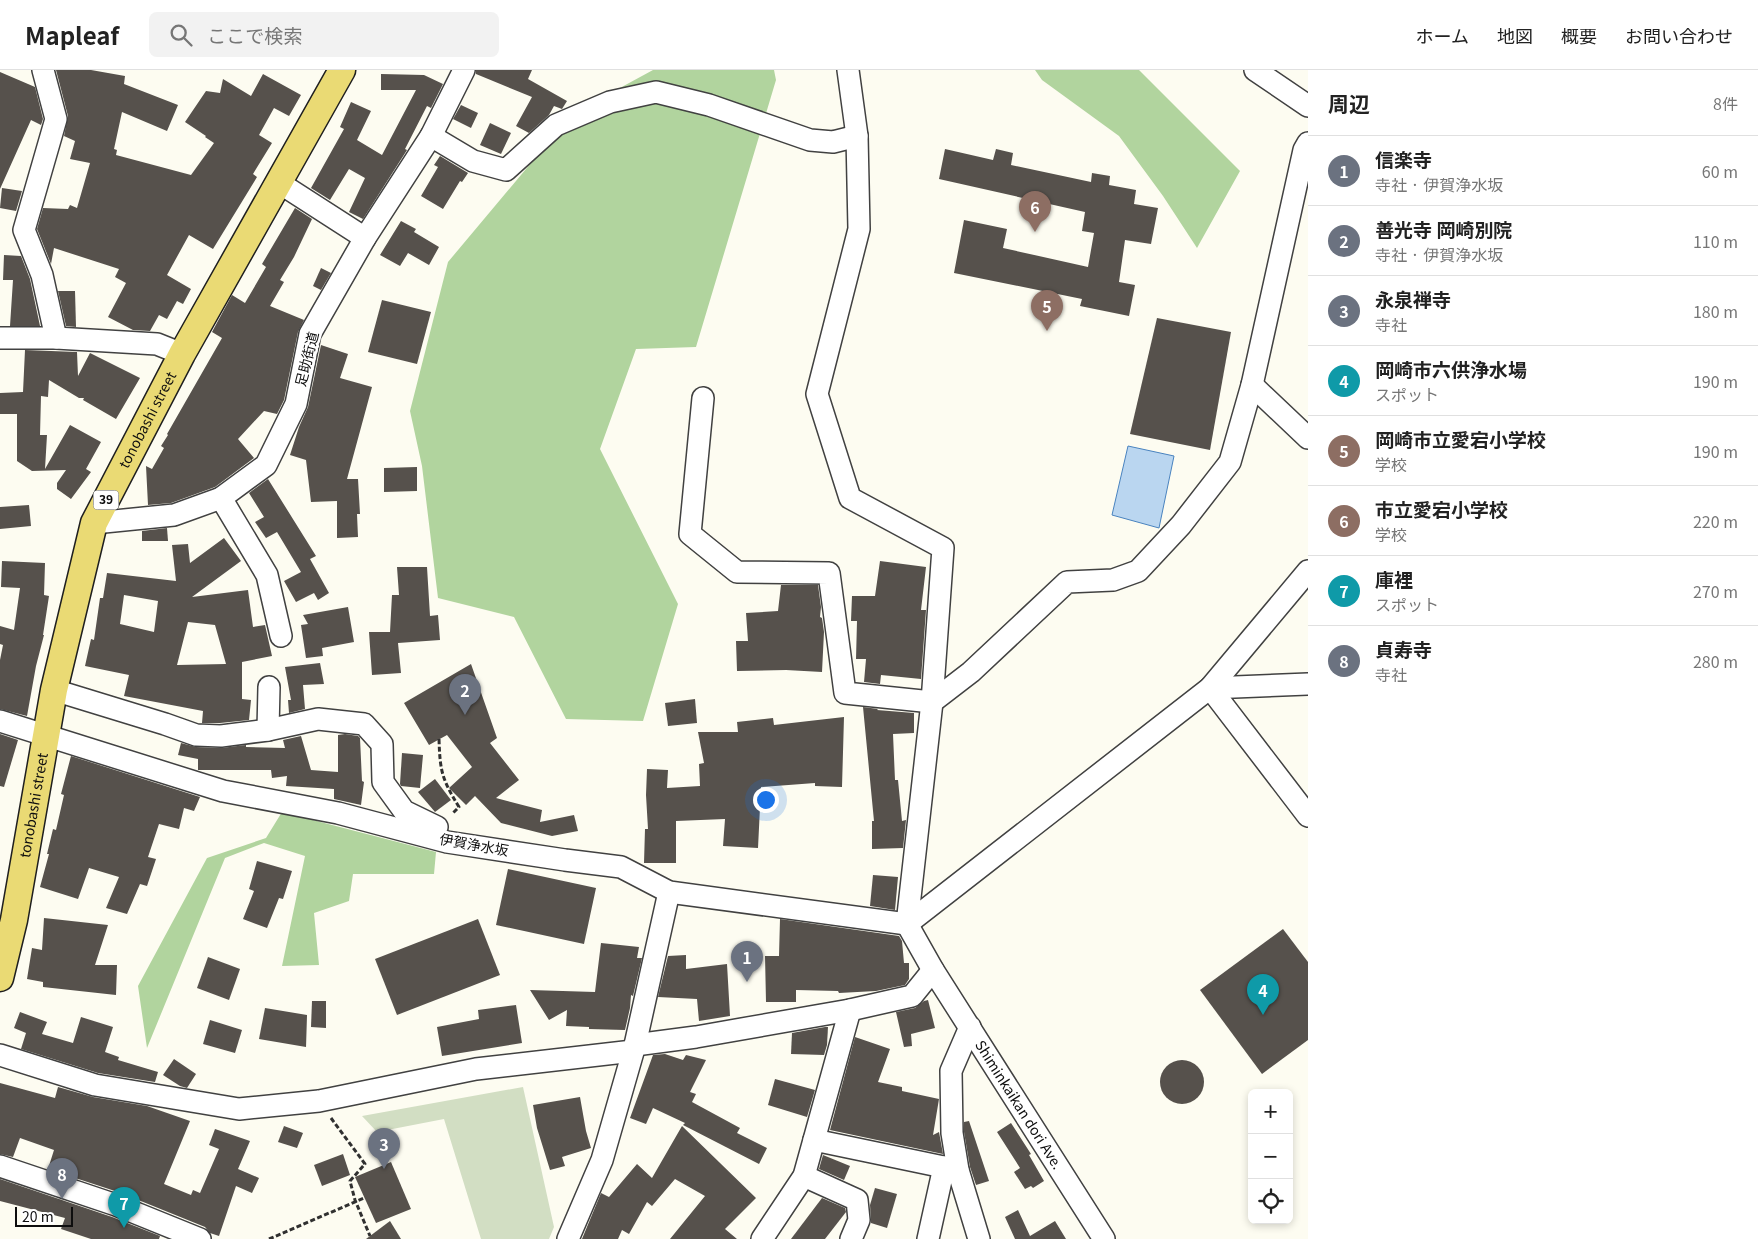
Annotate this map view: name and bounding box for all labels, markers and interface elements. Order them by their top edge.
search box [149,12,499,57]
text: Mapleaf [25,17,119,52]
icon: search [167,21,195,49]
text: ここで検索 [207,21,302,48]
text: ホーム [1416,22,1469,48]
text: 地図 [1497,22,1533,48]
text: 概要 [1561,22,1597,48]
text: お問い合わせ [1625,22,1733,48]
text: 周辺 [1328,88,1370,118]
text: 8件 [1713,91,1738,115]
text: 信楽寺 [1375,145,1432,172]
text: 1 [1339,159,1349,183]
text: 60 m [1702,159,1738,183]
text: 寺社 · 伊賀浄水坂 [1375,172,1503,196]
pin: 6 [1019,191,1051,232]
text: 善光寺 岡崎別院 [1375,215,1512,242]
text: 2 [1339,229,1349,253]
text: 110 m [1693,229,1738,253]
text: 寺社 · 伊賀浄水坂 [1375,242,1503,266]
text: 永泉禅寺 [1375,285,1451,312]
pin: 5 [1031,290,1063,331]
text: 3 [1339,299,1349,323]
text: 180 m [1693,299,1738,323]
text: 寺社 [1375,312,1407,336]
street label: 足助街道 [290,329,323,388]
text: 岡崎市六供浄水場 [1375,355,1527,382]
street label: tonobashi street [113,367,180,471]
text: 4 [1339,369,1349,393]
text: 190 m [1693,369,1738,393]
text: スポット [1375,382,1439,406]
text: 岡崎市立愛宕小学校 [1375,425,1546,452]
text: 5 [1339,439,1349,463]
text: 190 m [1693,439,1738,463]
text: 学校 [1375,452,1407,476]
road number: 39 [94,490,118,510]
text: 市立愛宕小学校 [1375,495,1508,522]
text: 6 [1339,509,1349,533]
text: 220 m [1693,509,1738,533]
text: 学校 [1375,522,1407,546]
text: 庫裡 [1375,565,1413,592]
text: 7 [1339,579,1349,603]
text: 270 m [1693,579,1738,603]
text: スポット [1375,592,1439,616]
text: 貞寿寺 [1375,635,1432,662]
text: 8 [1339,649,1349,673]
text: 280 m [1693,649,1738,673]
text: 寺社 [1375,662,1407,686]
pin: 2 [449,674,481,715]
street label: tonobashi street [14,750,52,859]
your location [753,787,779,813]
street label: 伊賀浄水坂 [438,828,510,860]
pin: 1 [731,941,763,982]
pin: 4 [1247,974,1279,1015]
street label: Shiminkaikan dori Ave. [971,1036,1068,1173]
map controls [1248,1089,1293,1224]
button: + [1248,1089,1293,1134]
pin: 3 [368,1128,400,1169]
button: − [1248,1134,1293,1179]
pin: 8 [46,1158,78,1199]
button: locate [1248,1179,1293,1224]
pin: 7 [108,1187,140,1228]
scale bar [15,1204,72,1227]
text: 20 m [22,1206,54,1226]

